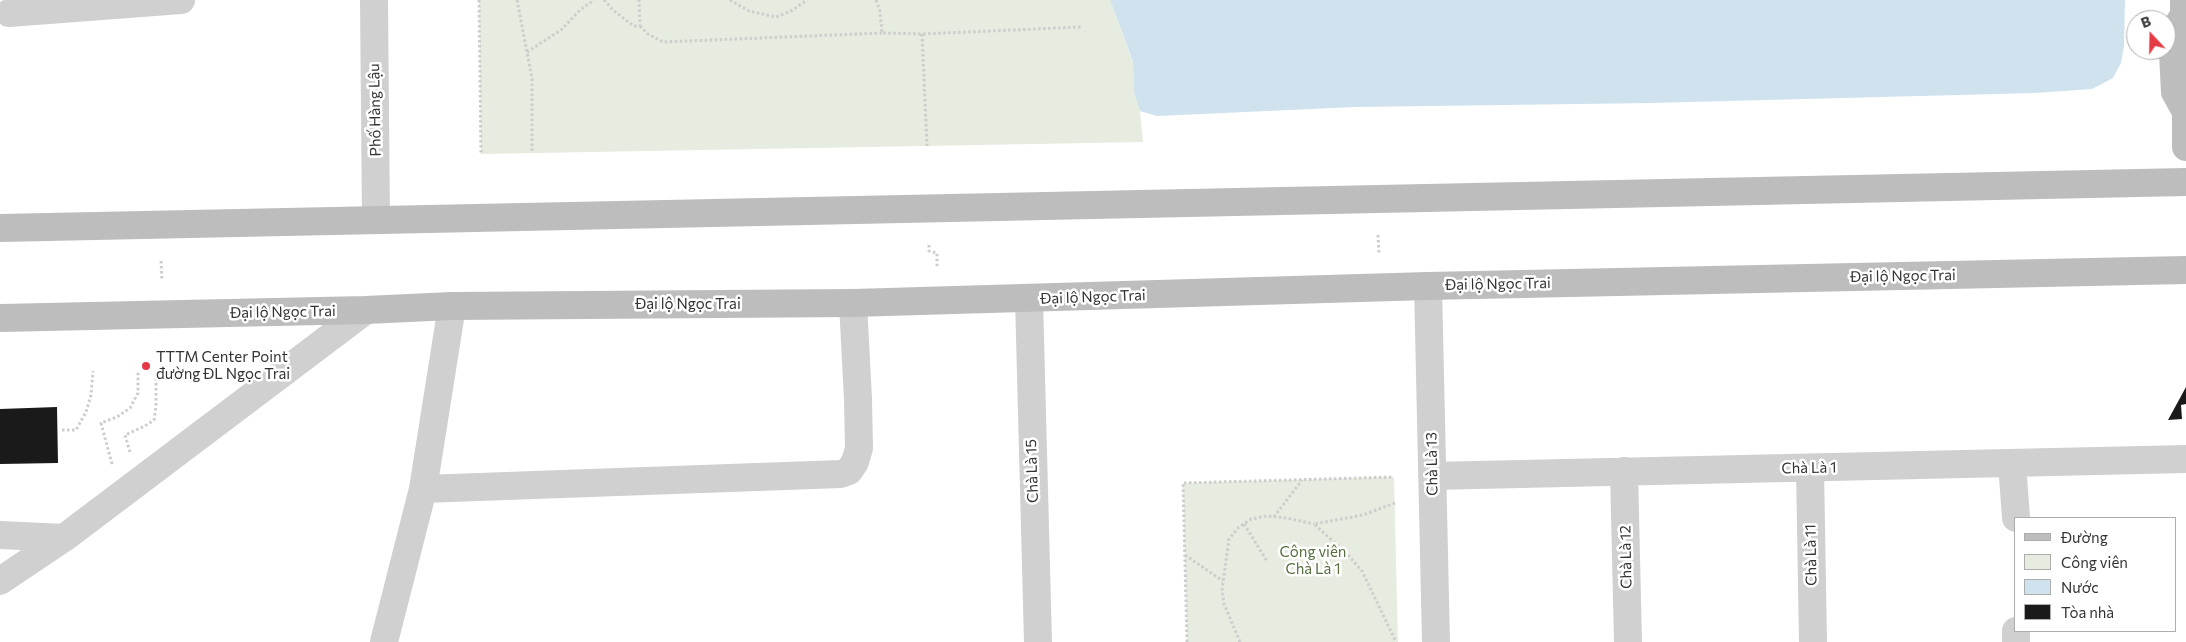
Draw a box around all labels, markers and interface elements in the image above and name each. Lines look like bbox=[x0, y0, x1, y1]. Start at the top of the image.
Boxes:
north arrow bbox=[2126, 10, 2176, 60]
text: B bbox=[2138, 12, 2153, 31]
street label: Phố Hàng Lậu bbox=[365, 63, 385, 157]
street label: Đại lộ Ngọc Trai bbox=[1850, 266, 1956, 286]
street label: Đại lộ Ngọc Trai bbox=[1445, 274, 1551, 294]
street label: Đại lộ Ngọc Trai bbox=[1040, 286, 1146, 308]
street label: Đại lộ Ngọc Trai bbox=[635, 295, 741, 313]
street label: Đại lộ Ngọc Trai bbox=[230, 302, 336, 322]
place label: TTTM Center Point đường ĐL Ngọc Trai bbox=[156, 348, 290, 383]
marker: TTTM Center Point đường ĐL Ngọc Trai bbox=[140, 360, 152, 372]
street label: Chà Là 13 bbox=[1422, 432, 1442, 496]
street label: Chà Là 15 bbox=[1022, 439, 1042, 503]
street label: Chà Là 1 bbox=[1781, 459, 1837, 477]
legend bbox=[2014, 517, 2176, 632]
street label: Chà Là 11 bbox=[1801, 524, 1821, 586]
street label: Chà Là 12 bbox=[1616, 525, 1636, 589]
text: Đường bbox=[2061, 528, 2108, 546]
park label: Công viên Chà Là 1 bbox=[1280, 543, 1346, 578]
text: Công viên bbox=[2061, 553, 2128, 571]
text: Nước bbox=[2061, 578, 2099, 596]
text: Tòa nhà bbox=[2061, 603, 2114, 621]

